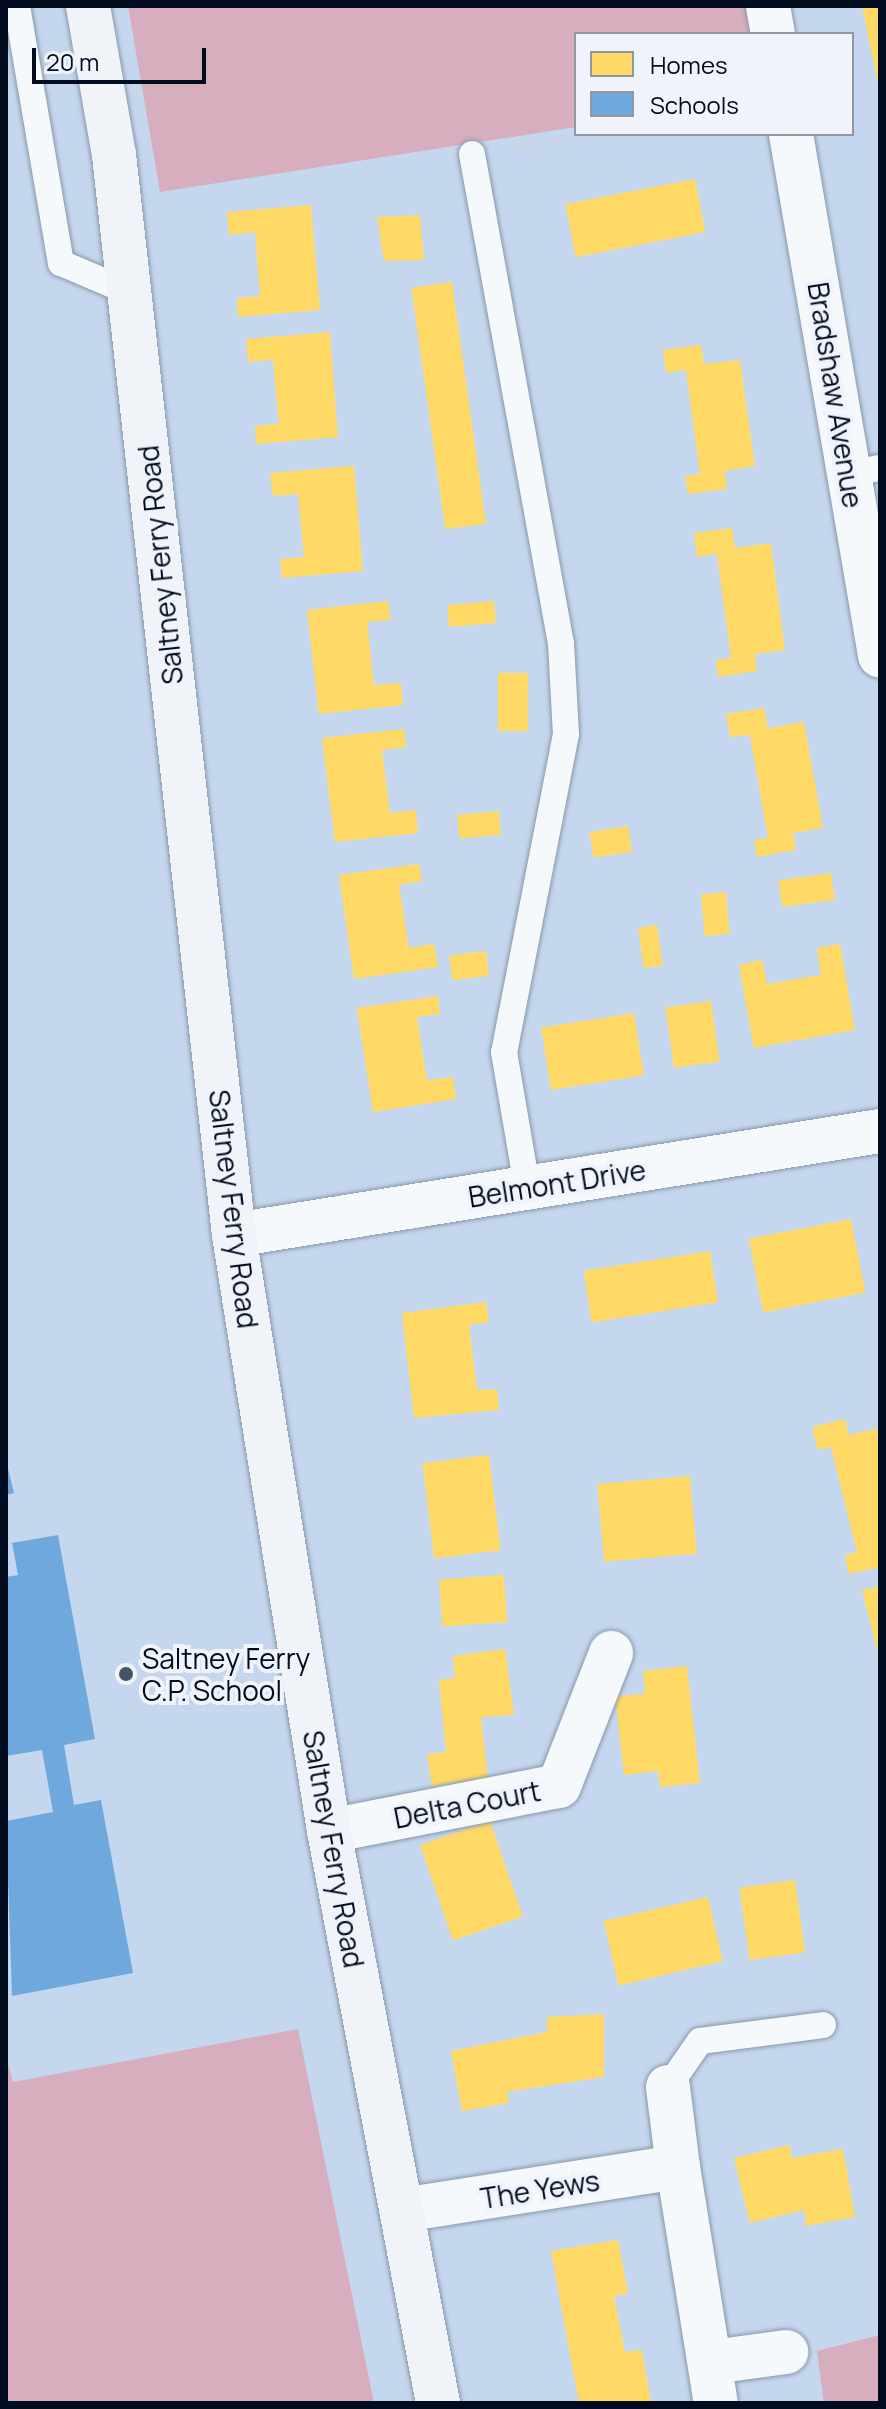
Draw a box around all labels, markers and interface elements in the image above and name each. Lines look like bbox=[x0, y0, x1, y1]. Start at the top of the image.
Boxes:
scale bar bbox=[36, 32, 210, 82]
legend bbox=[574, 32, 854, 136]
text: 20 m bbox=[46, 45, 99, 78]
text: Homes bbox=[650, 48, 728, 81]
text: Schools bbox=[650, 88, 739, 121]
street label: Bradshaw Avenue bbox=[802, 280, 870, 510]
street label: Saltney Ferry Road bbox=[131, 444, 189, 686]
street label: Saltney Ferry Road bbox=[203, 1088, 265, 1330]
street label: Belmont Drive bbox=[466, 1152, 648, 1214]
place label: Saltney Ferry C.P. School bbox=[142, 1641, 310, 1707]
marker: Saltney Ferry C.P. School bbox=[117, 1665, 135, 1683]
street label: Saltney Ferry Road bbox=[297, 1728, 371, 1970]
street label: Delta Court bbox=[391, 1773, 543, 1835]
street label: The Yews bbox=[478, 2163, 602, 2215]

